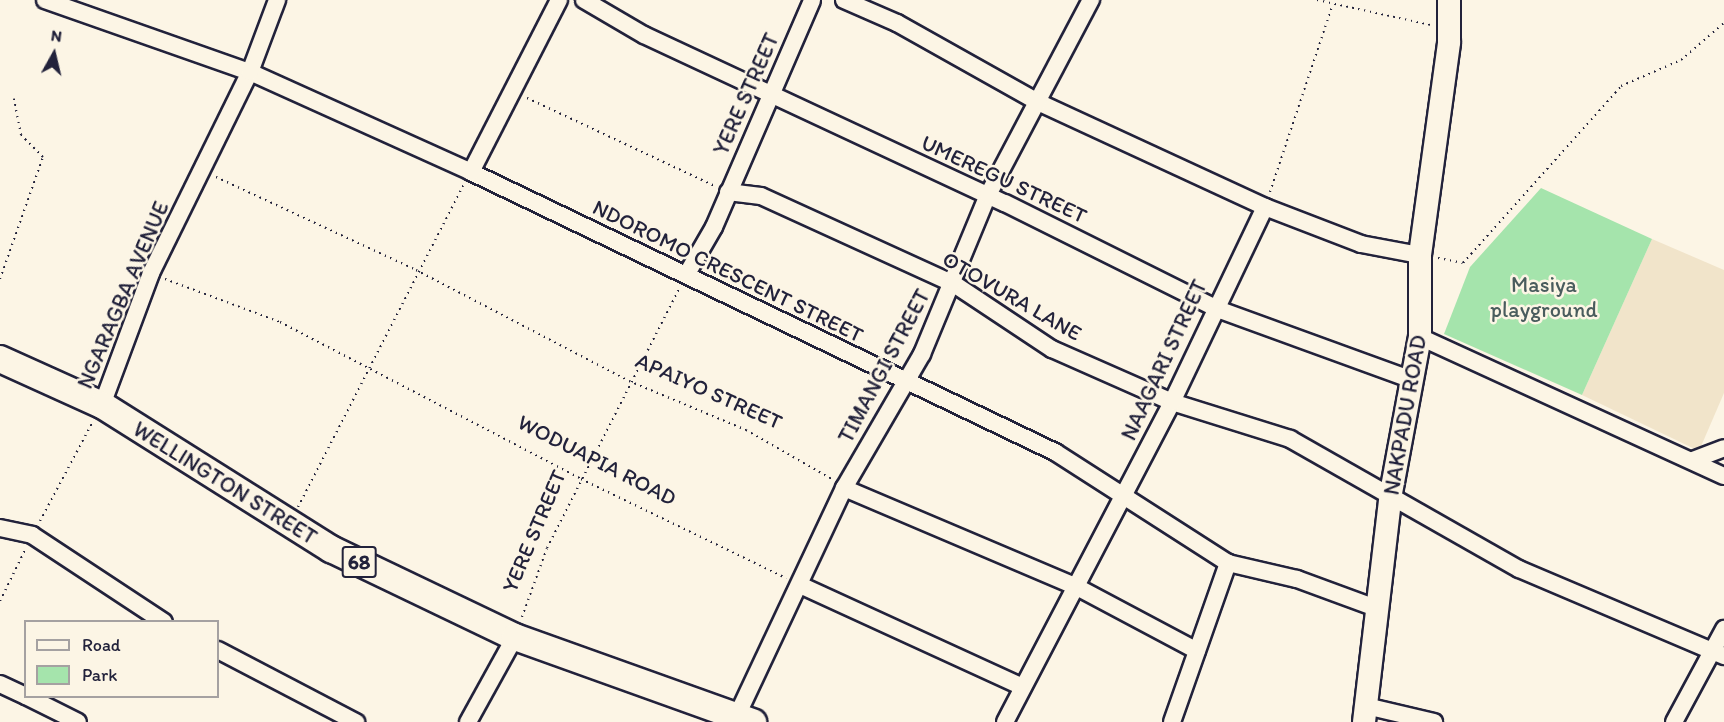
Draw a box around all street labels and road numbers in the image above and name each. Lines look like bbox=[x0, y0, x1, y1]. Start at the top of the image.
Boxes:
street label: YERE STREET bbox=[707, 29, 785, 159]
street label: UMEREGU STREET bbox=[917, 129, 1091, 229]
street label: NDOROMO CRESCENT STREET bbox=[588, 194, 868, 348]
street label: NGARAGBA AVENUE bbox=[72, 198, 174, 392]
street label: OTOVURA LANE bbox=[938, 245, 1086, 347]
street label: NAAGARI STREET bbox=[1115, 276, 1213, 444]
street label: TIMANGI STREET bbox=[832, 284, 936, 448]
street label: NAKPADU ROAD bbox=[1378, 333, 1432, 497]
street label: APAIYO STREET bbox=[632, 347, 786, 435]
street label: WODUAPIA ROAD bbox=[513, 409, 681, 511]
street label: WELLINGTON STREET bbox=[128, 416, 322, 550]
street label: YERE STREET bbox=[496, 466, 572, 596]
road number: 68 bbox=[341, 544, 377, 580]

